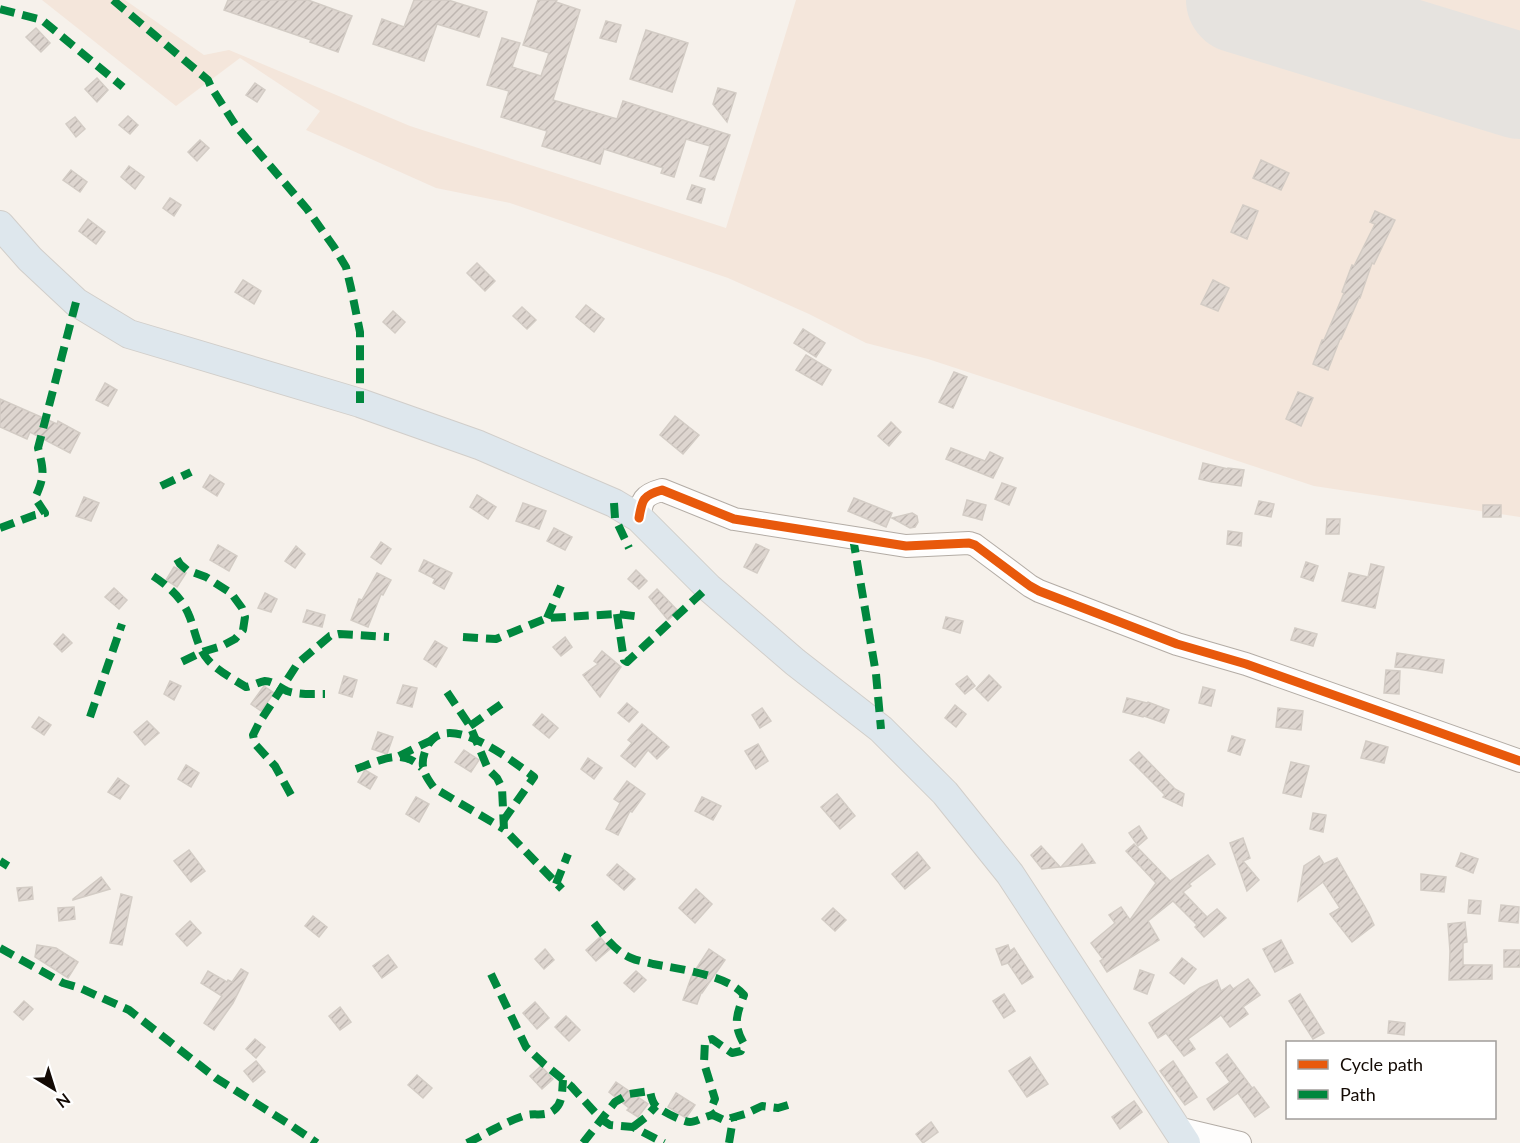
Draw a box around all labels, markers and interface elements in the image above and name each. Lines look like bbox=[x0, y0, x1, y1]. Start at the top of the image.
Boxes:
legend bbox=[1286, 1041, 1496, 1119]
text: Cycle path bbox=[1340, 1053, 1423, 1075]
north arrow bbox=[24, 1059, 84, 1119]
text: Path bbox=[1340, 1083, 1376, 1105]
text: N bbox=[53, 1090, 74, 1112]

